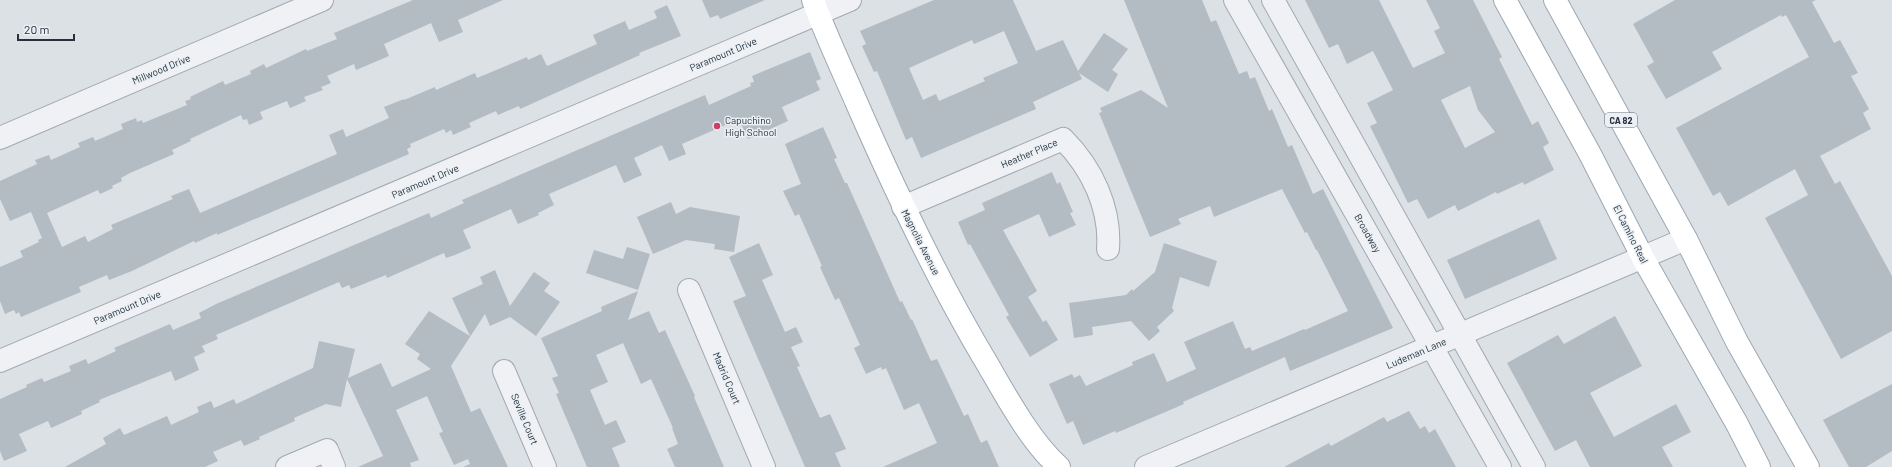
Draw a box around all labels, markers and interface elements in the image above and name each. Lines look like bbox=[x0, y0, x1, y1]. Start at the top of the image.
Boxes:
scale bar bbox=[18, 16, 74, 42]
text: 20 m bbox=[24, 22, 50, 36]
street label: Paramount Drive bbox=[687, 34, 759, 74]
street label: Millwood Drive bbox=[130, 51, 192, 87]
road number: CA 82 bbox=[1605, 113, 1637, 127]
place label: Capuchino High School bbox=[725, 114, 776, 138]
marker: Capuchino High School bbox=[712, 121, 722, 131]
street label: Heather Place bbox=[999, 136, 1059, 170]
street label: Paramount Drive bbox=[389, 161, 461, 201]
street label: El Camino Real bbox=[1611, 203, 1651, 265]
street label: Magnolia Avenue bbox=[899, 207, 943, 277]
street label: Broadway bbox=[1352, 212, 1384, 255]
street label: Paramount Drive bbox=[91, 287, 163, 327]
street label: Ludeman Lane bbox=[1384, 335, 1448, 371]
street label: Madrid Court bbox=[711, 350, 744, 406]
street label: Seville Court bbox=[509, 392, 541, 447]

